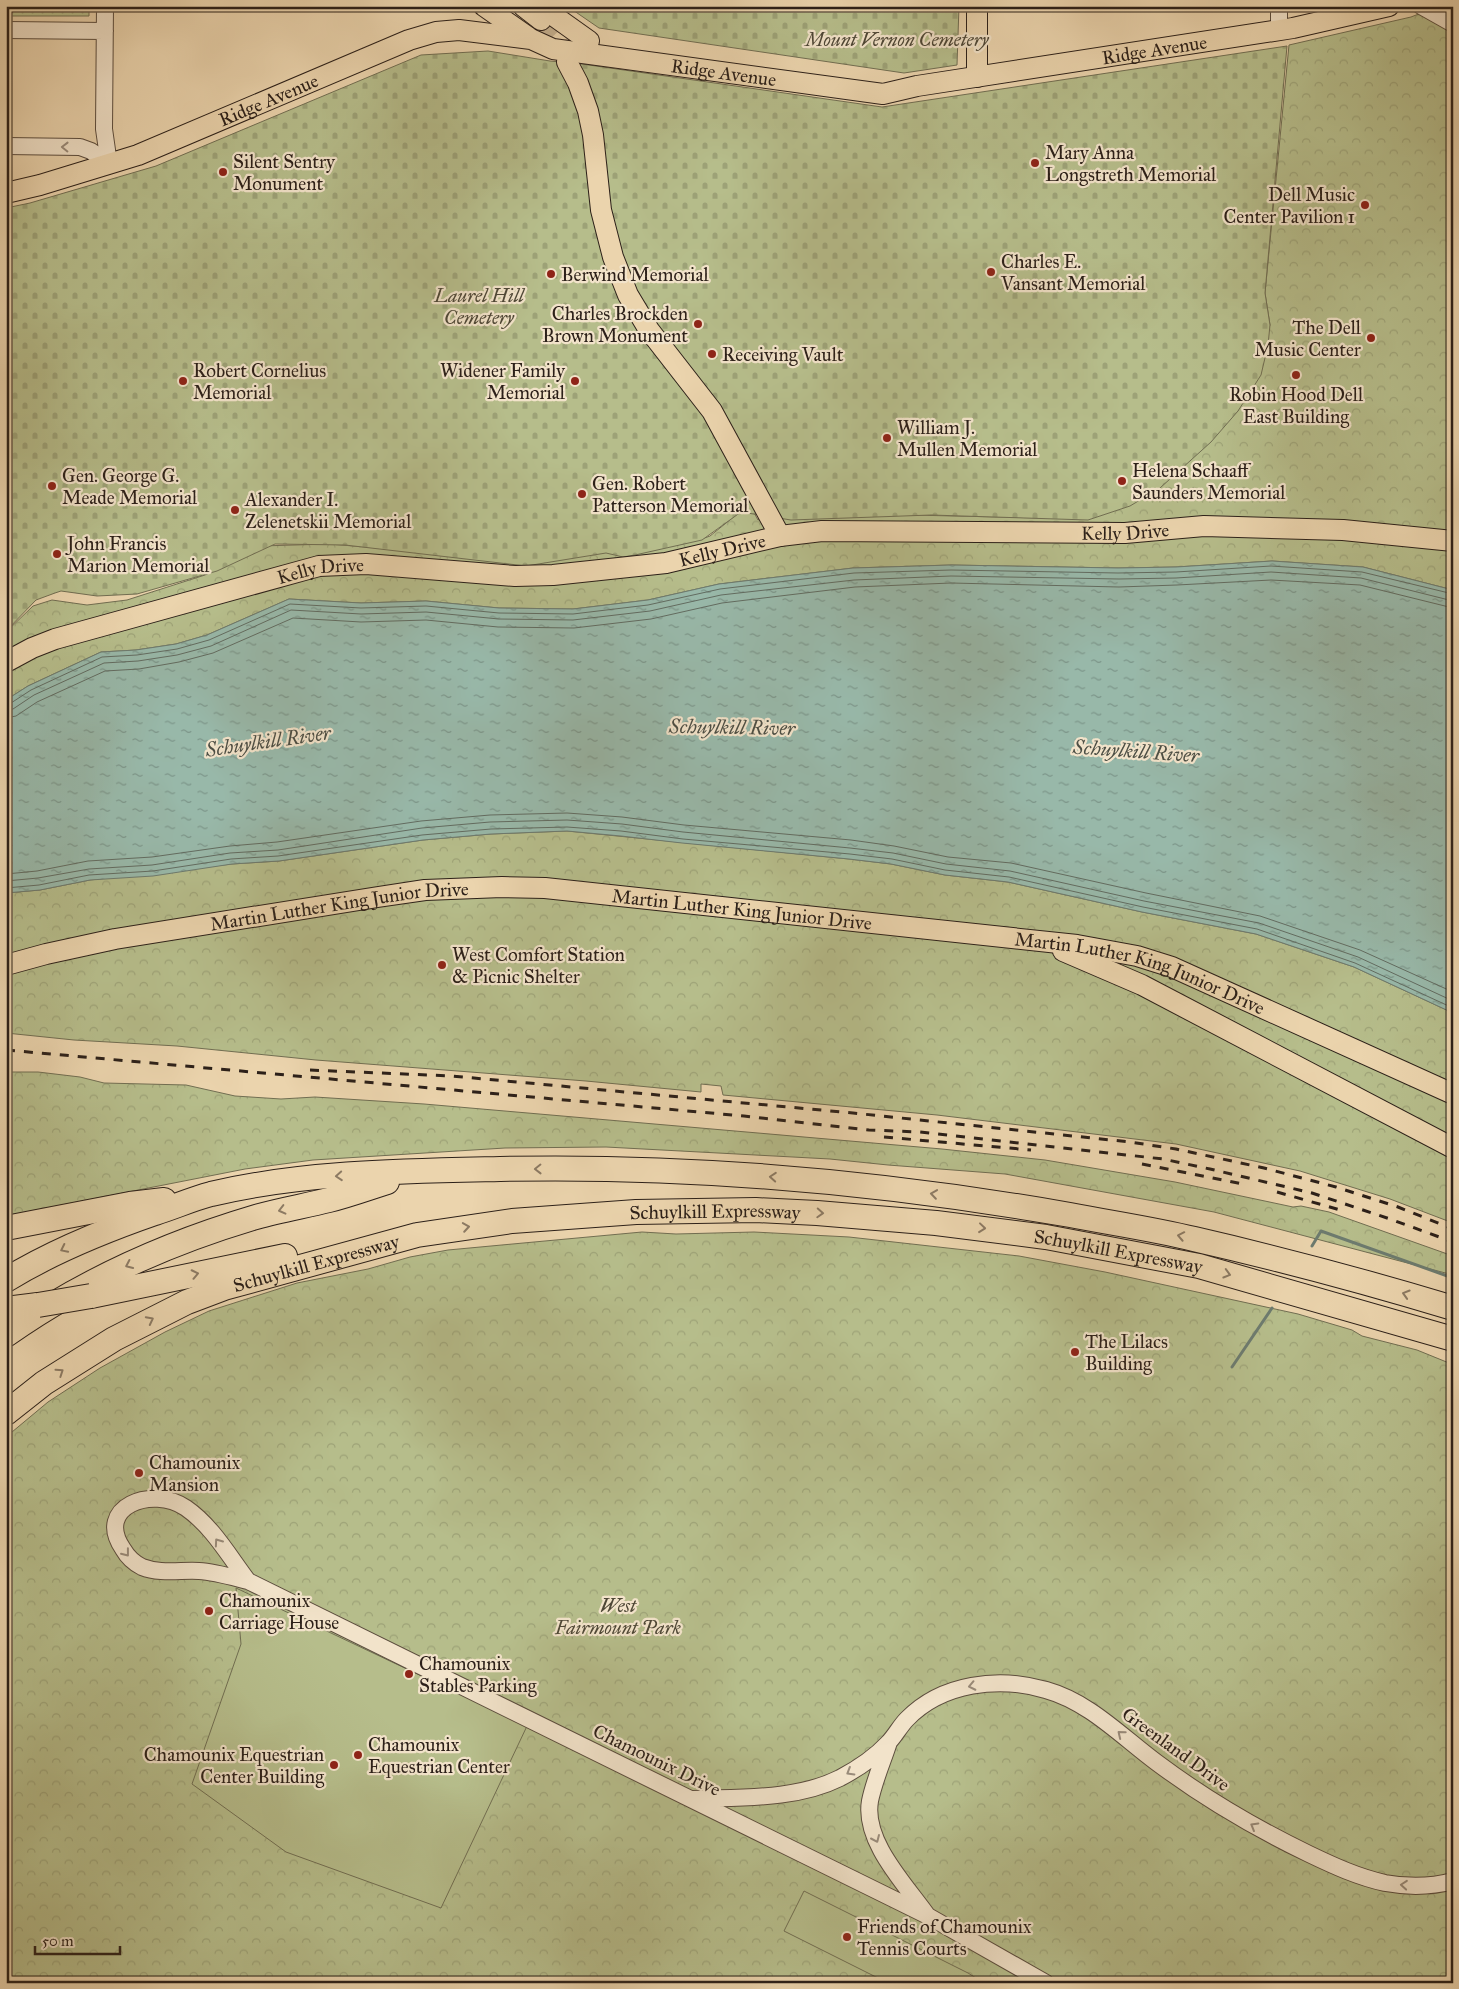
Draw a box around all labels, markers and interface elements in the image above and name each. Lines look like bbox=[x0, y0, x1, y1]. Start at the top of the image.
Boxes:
park label: Mount Vernon Cemetery bbox=[803, 28, 990, 51]
street label: Ridge Avenue bbox=[1100, 30, 1209, 69]
street label: Ridge Avenue bbox=[670, 54, 778, 91]
street label: Ridge Avenue bbox=[215, 68, 322, 131]
one-way arrow bbox=[61, 141, 69, 152]
place label: Mary Anna Longstreth Memorial bbox=[1045, 141, 1217, 187]
place label: Silent Sentry Monument bbox=[233, 150, 336, 195]
marker: Mary Anna Longstreth Memorial bbox=[1029, 157, 1041, 169]
marker: Silent Sentry Monument bbox=[217, 166, 229, 178]
place label: Dell Music Center Pavilion 1 bbox=[1223, 183, 1355, 228]
marker: Dell Music Center Pavilion 1 bbox=[1359, 199, 1371, 211]
place label: Charles E. Vansant Memorial bbox=[1000, 250, 1146, 295]
place label: Berwind Memorial bbox=[561, 263, 710, 286]
marker: Charles E. Vansant Memorial bbox=[985, 266, 997, 278]
marker: Berwind Memorial bbox=[545, 268, 557, 280]
park label: Laurel Hill Cemetery bbox=[433, 284, 526, 329]
place label: Charles Brockden Brown Monument bbox=[542, 302, 688, 347]
place label: The Dell Music Center bbox=[1254, 316, 1362, 361]
marker: Charles Brockden Brown Monument bbox=[692, 318, 704, 330]
marker: The Dell Music Center bbox=[1365, 332, 1377, 344]
place label: Receiving Vault bbox=[722, 343, 844, 367]
marker: Receiving Vault bbox=[706, 348, 718, 360]
place label: Robert Cornelius Memorial bbox=[193, 359, 326, 404]
place label: Widener Family Memorial bbox=[440, 359, 566, 404]
marker: Robin Hood Dell East Building bbox=[1290, 369, 1302, 381]
marker: Robert Cornelius Memorial bbox=[177, 375, 189, 387]
marker: Widener Family Memorial bbox=[569, 375, 581, 387]
place label: Robin Hood Dell East Building bbox=[1229, 383, 1364, 429]
place label: William J. Mullen Memorial bbox=[897, 416, 1038, 461]
marker: William J. Mullen Memorial bbox=[881, 432, 893, 444]
place label: Helena Schaaff Saunders Memorial bbox=[1132, 459, 1286, 504]
place label: Gen. George G. Meade Memorial bbox=[62, 464, 198, 509]
place label: Gen. Robert Patterson Memorial bbox=[592, 472, 749, 517]
marker: Helena Schaaff Saunders Memorial bbox=[1116, 475, 1128, 487]
marker: Gen. George G. Meade Memorial bbox=[46, 480, 58, 492]
place label: Alexander I. Zelenetskii Memorial bbox=[244, 488, 412, 533]
marker: Gen. Robert Patterson Memorial bbox=[576, 488, 588, 500]
marker: Alexander I. Zelenetskii Memorial bbox=[229, 504, 241, 516]
street label: Kelly Drive bbox=[1081, 518, 1170, 545]
street label: Kelly Drive bbox=[677, 528, 768, 571]
place label: John Francis Marion Memorial bbox=[65, 532, 210, 577]
marker: John Francis Marion Memorial bbox=[51, 548, 63, 560]
street label: Kelly Drive bbox=[274, 553, 364, 589]
water label: Schuylkill River bbox=[668, 714, 797, 740]
water label: Schuylkill River bbox=[203, 720, 334, 762]
water label: Schuylkill River bbox=[1071, 735, 1201, 767]
street label: Martin Luther King Junior Drive bbox=[208, 877, 469, 935]
street label: Martin Luther King Junior Drive bbox=[611, 884, 873, 934]
street label: Martin Luther King Junior Drive bbox=[1013, 927, 1269, 1019]
place label: West Comfort Station & Picnic Shelter bbox=[452, 943, 625, 988]
marker: West Comfort Station & Picnic Shelter bbox=[436, 959, 448, 971]
one-way arrow bbox=[533, 1163, 541, 1174]
one-way arrow bbox=[335, 1171, 343, 1182]
one-way arrow bbox=[769, 1171, 777, 1182]
one-way arrow bbox=[930, 1189, 938, 1200]
street label: Schuylkill Expressway bbox=[629, 1198, 802, 1224]
one-way arrow bbox=[277, 1204, 286, 1215]
one-way arrow bbox=[816, 1208, 824, 1219]
one-way arrow bbox=[462, 1222, 470, 1233]
one-way arrow bbox=[978, 1222, 986, 1233]
street label: Schuylkill Expressway bbox=[1033, 1224, 1206, 1278]
street label: Schuylkill Expressway bbox=[230, 1229, 403, 1296]
one-way arrow bbox=[1176, 1231, 1185, 1242]
one-way arrow bbox=[60, 1243, 69, 1253]
one-way arrow bbox=[125, 1259, 134, 1269]
one-way arrow bbox=[1223, 1268, 1231, 1278]
one-way arrow bbox=[191, 1270, 200, 1280]
one-way arrow bbox=[1402, 1289, 1411, 1299]
one-way arrow bbox=[145, 1315, 154, 1326]
place label: The Lilacs Building bbox=[1085, 1330, 1168, 1376]
marker: The Lilacs Building bbox=[1069, 1346, 1081, 1358]
one-way arrow bbox=[55, 1369, 64, 1378]
place label: Chamounix Mansion bbox=[149, 1451, 241, 1496]
marker: Chamounix Mansion bbox=[133, 1467, 145, 1479]
one-way arrow bbox=[215, 1538, 224, 1548]
one-way arrow bbox=[120, 1547, 129, 1556]
place label: Chamounix Carriage House bbox=[219, 1589, 339, 1635]
park label: West Fairmount Park bbox=[554, 1594, 682, 1639]
marker: Chamounix Carriage House bbox=[203, 1605, 215, 1617]
place label: Chamounix Stables Parking bbox=[419, 1652, 537, 1698]
marker: Chamounix Stables Parking bbox=[403, 1668, 415, 1680]
one-way arrow bbox=[968, 1680, 977, 1690]
street label: Greenland Drive bbox=[1117, 1702, 1235, 1796]
street label: Chamounix Drive bbox=[589, 1719, 725, 1801]
one-way arrow bbox=[1118, 1732, 1127, 1740]
place label: Chamounix Equestrian Center bbox=[368, 1733, 511, 1779]
place label: Chamounix Equestrian Center Building bbox=[144, 1743, 324, 1789]
marker: Chamounix Equestrian Center bbox=[352, 1749, 364, 1761]
marker: Chamounix Equestrian Center Building bbox=[328, 1759, 340, 1771]
one-way arrow bbox=[847, 1765, 856, 1775]
one-way arrow bbox=[1251, 1822, 1260, 1832]
one-way arrow bbox=[869, 1834, 880, 1843]
one-way arrow bbox=[1400, 1880, 1408, 1891]
place label: Friends of Chamounix Tennis Courts bbox=[857, 1915, 1032, 1960]
scale bar bbox=[35, 1924, 120, 1956]
marker: Friends of Chamounix Tennis Courts bbox=[841, 1931, 853, 1943]
text: 50 m bbox=[42, 1932, 74, 1950]

